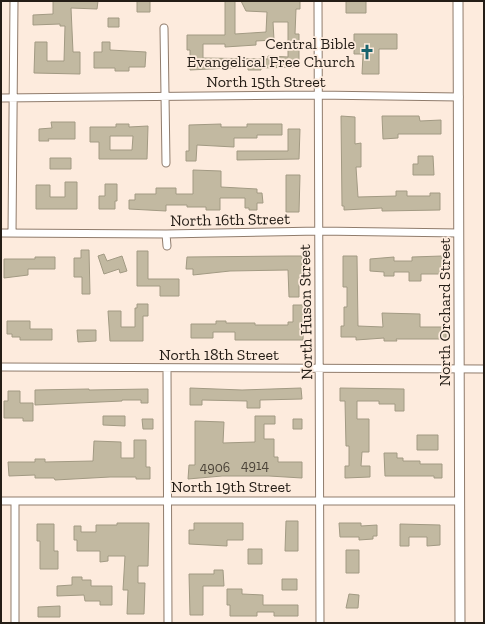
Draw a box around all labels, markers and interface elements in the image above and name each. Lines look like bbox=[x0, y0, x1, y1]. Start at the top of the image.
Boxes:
place label: Central Bible Evangelical Free Church bbox=[187, 34, 355, 71]
church icon: Central Bible Evangelical Free Church bbox=[358, 43, 376, 61]
street label: North 15th Street bbox=[206, 72, 326, 91]
street label: North 16th Street bbox=[170, 209, 290, 230]
street label: North Orchard Street bbox=[435, 238, 454, 386]
street label: North Huson Street bbox=[295, 244, 316, 380]
street label: North 18th Street bbox=[159, 345, 279, 364]
house number: 4914 bbox=[241, 457, 269, 474]
house number: 4906 bbox=[200, 459, 230, 476]
street label: North 19th Street bbox=[171, 477, 291, 496]

